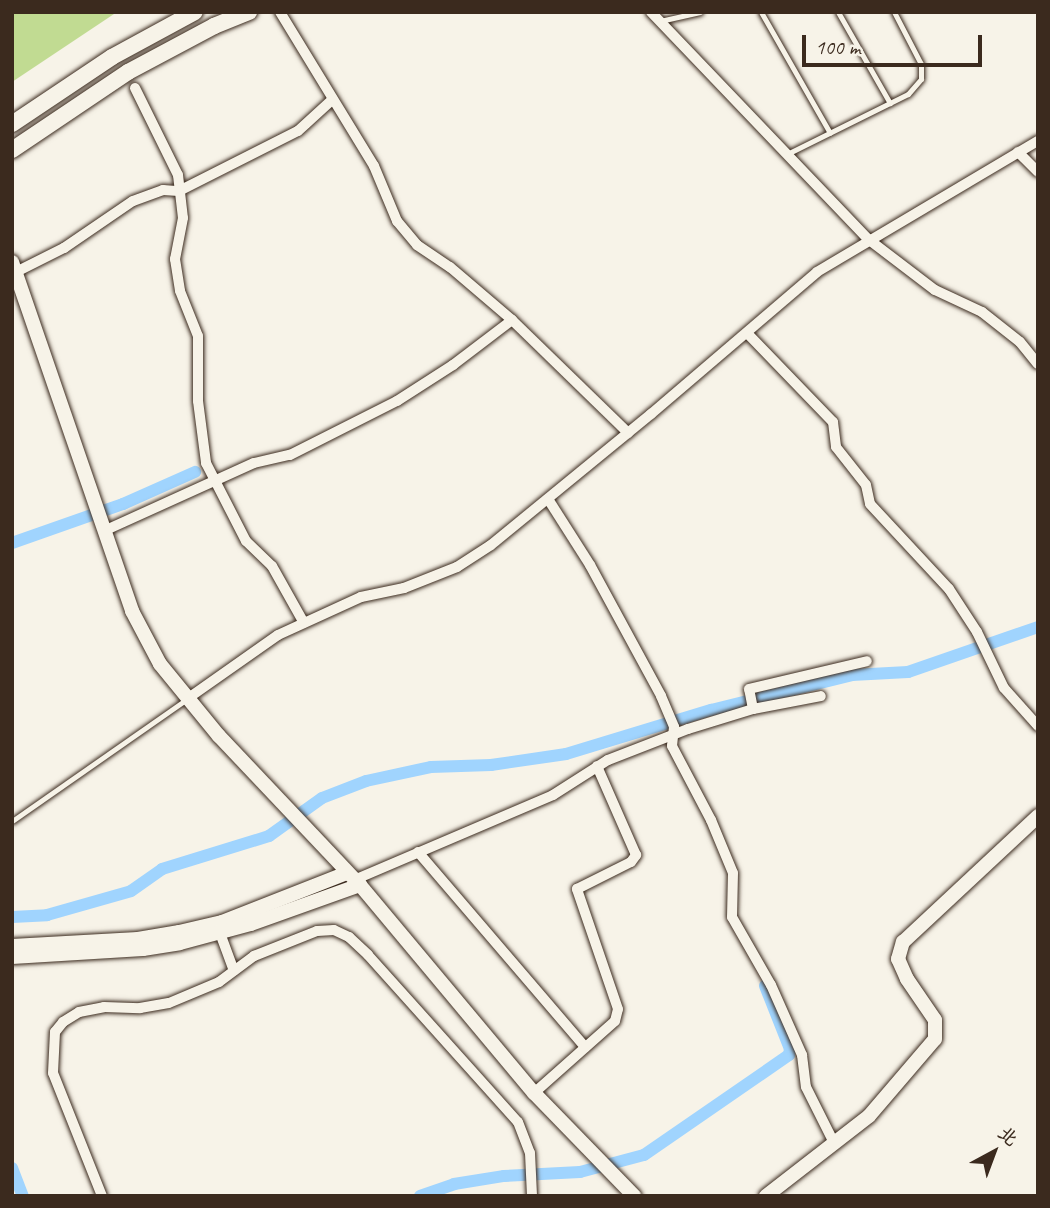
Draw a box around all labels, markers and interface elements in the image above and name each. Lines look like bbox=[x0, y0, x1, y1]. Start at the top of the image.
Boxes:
scale bar bbox=[805, 21, 985, 65]
text: 100 m bbox=[815, 34, 860, 60]
north arrow bbox=[959, 1117, 1029, 1187]
text: 北 bbox=[993, 1121, 1023, 1151]

